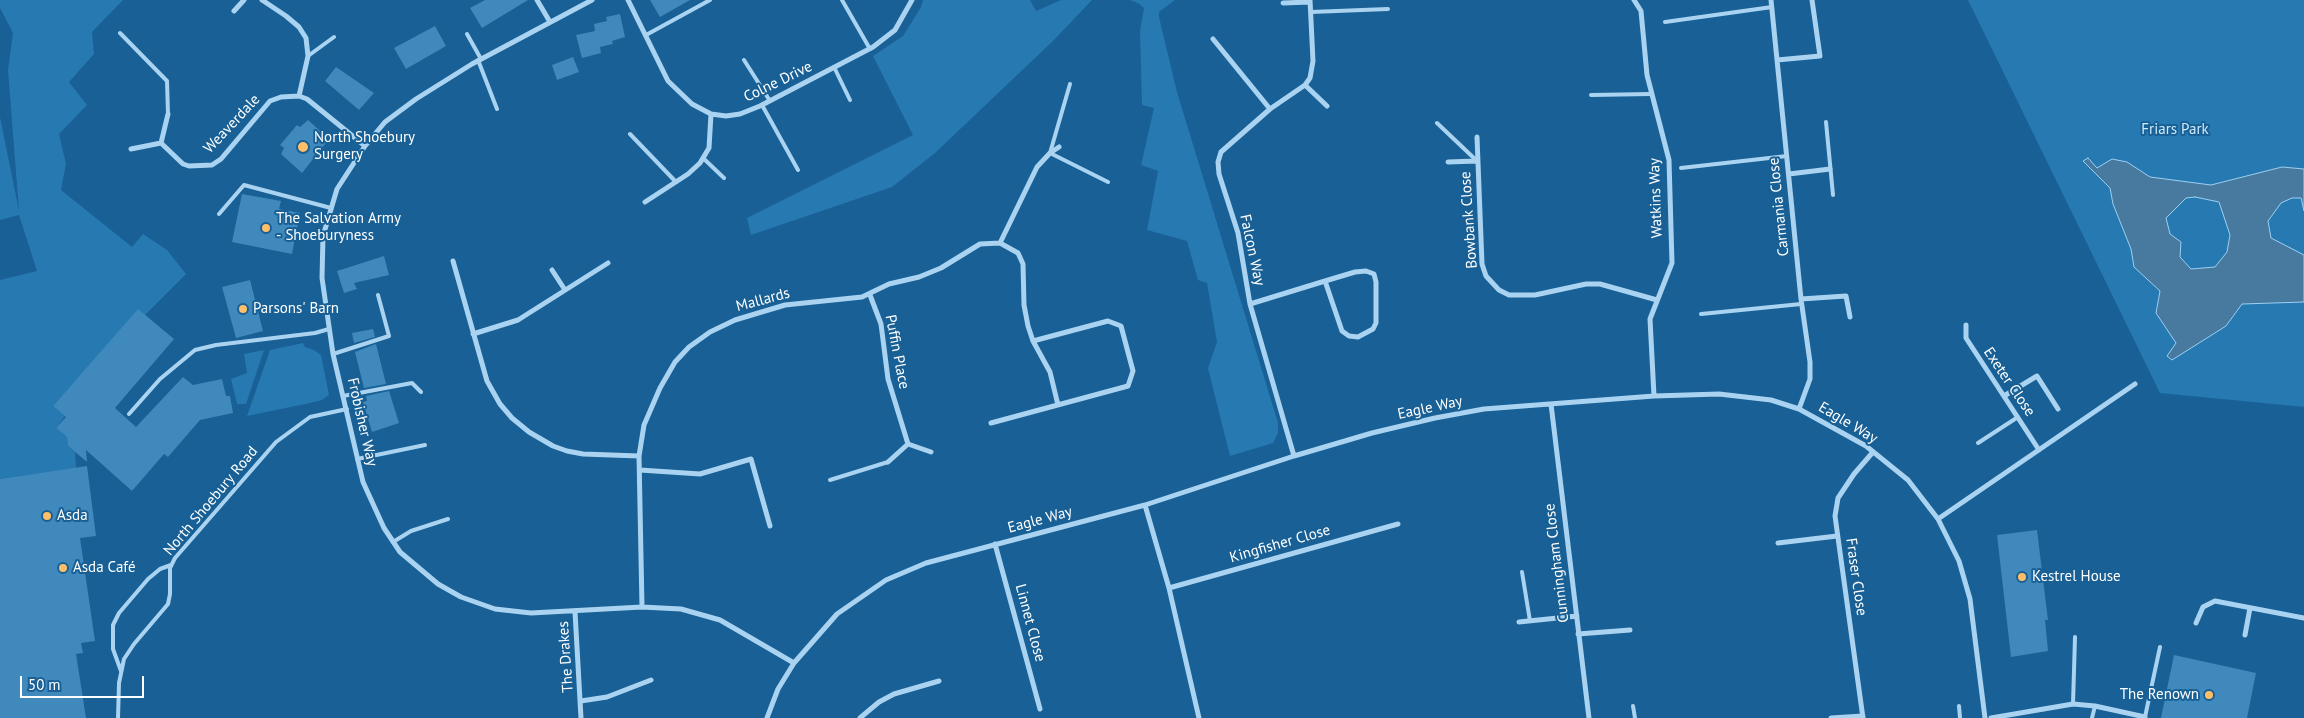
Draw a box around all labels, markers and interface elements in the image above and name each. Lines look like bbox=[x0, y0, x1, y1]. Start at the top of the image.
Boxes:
street label: Colne Drive bbox=[741, 58, 815, 106]
street label: Weaverdale bbox=[200, 91, 264, 157]
park label: Friars Park bbox=[2141, 121, 2209, 139]
place label: North Shoebury Surgery bbox=[314, 129, 415, 164]
marker: North Shoebury Surgery bbox=[296, 140, 310, 154]
street label: Carmania Close bbox=[1765, 157, 1793, 257]
street label: Watkins Way bbox=[1646, 158, 1666, 238]
street label: Bowbank Close bbox=[1457, 171, 1481, 269]
place label: The Salvation Army - Shoeburyness bbox=[276, 210, 401, 245]
street label: Falcon Way bbox=[1236, 213, 1268, 287]
marker: The Salvation Army - Shoeburyness bbox=[260, 222, 272, 234]
street label: Mallards bbox=[734, 284, 792, 316]
place label: Parsons' Barn bbox=[253, 300, 339, 318]
marker: Parsons' Barn bbox=[237, 303, 249, 315]
street label: Puffin Place bbox=[881, 313, 913, 391]
street label: Exeter Close bbox=[1979, 344, 2039, 420]
street label: Frobisher Way bbox=[343, 376, 381, 468]
street label: Eagle Way bbox=[1396, 392, 1464, 424]
street label: Eagle Way bbox=[1815, 398, 1881, 448]
street label: North Shoebury Road bbox=[160, 443, 262, 559]
street label: Cunningham Close bbox=[1541, 502, 1573, 624]
street label: Eagle Way bbox=[1006, 503, 1074, 537]
place label: Asda bbox=[57, 507, 88, 525]
marker: Asda bbox=[41, 510, 53, 522]
street label: Kingfisher Close bbox=[1228, 521, 1332, 567]
street label: Fraser Close bbox=[1842, 537, 1870, 617]
place label: Asda Café bbox=[73, 559, 136, 577]
marker: Asda Café bbox=[57, 562, 69, 574]
place label: Kestrel House bbox=[2032, 568, 2121, 586]
marker: Kestrel House bbox=[2016, 571, 2028, 583]
street label: Linnet Close bbox=[1011, 582, 1049, 664]
street label: The Drakes bbox=[555, 621, 577, 693]
scale bar bbox=[22, 666, 146, 698]
text: 50 m bbox=[28, 675, 61, 694]
place label: The Renown bbox=[2120, 686, 2199, 704]
marker: The Renown bbox=[2203, 689, 2215, 701]

